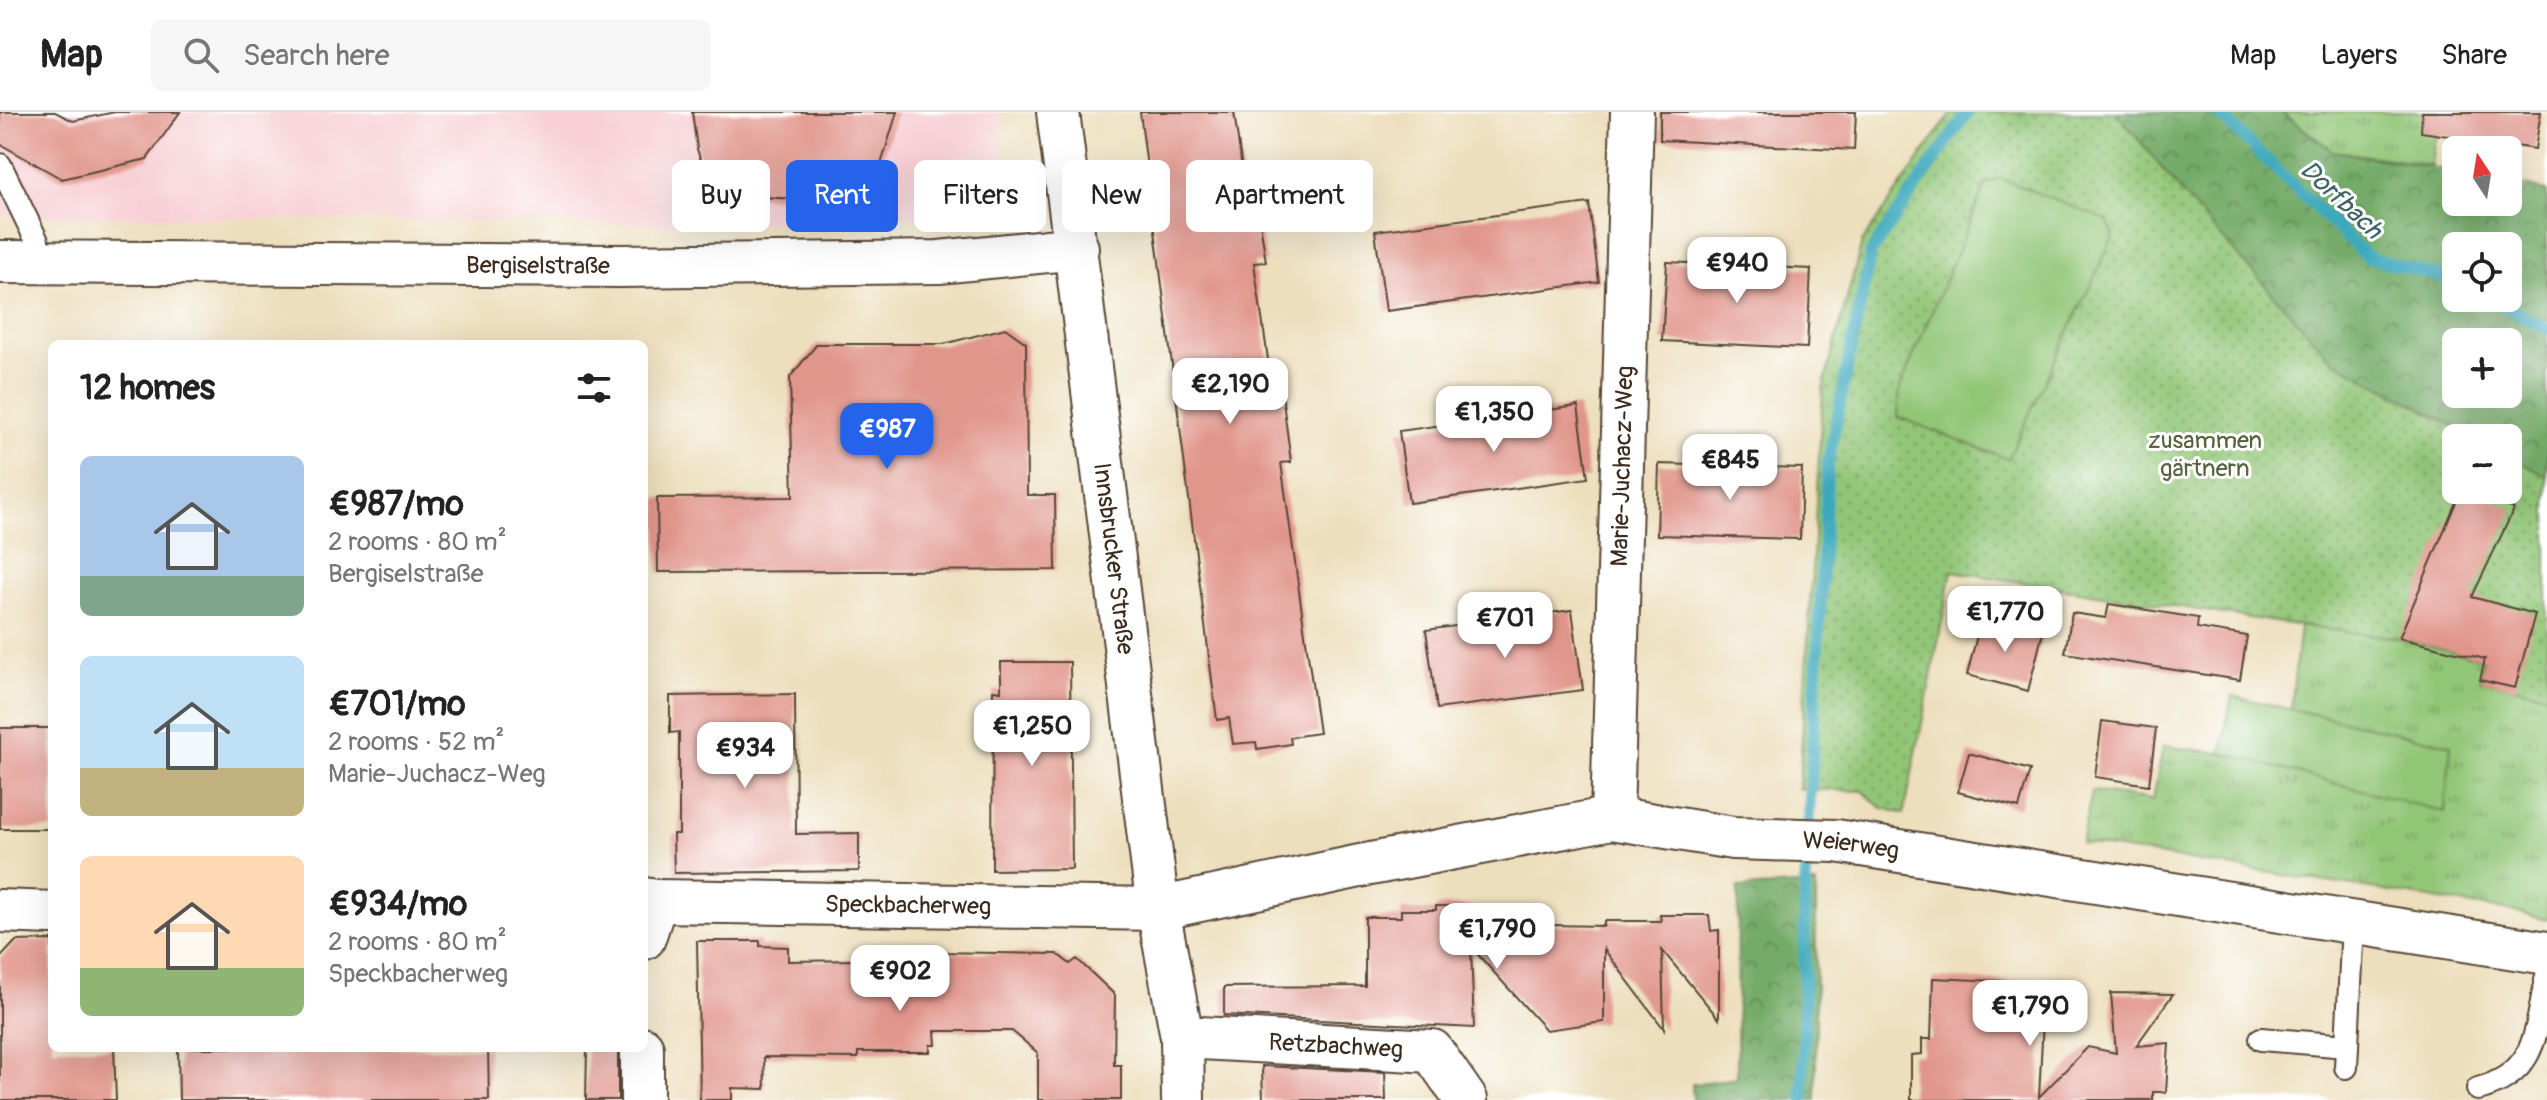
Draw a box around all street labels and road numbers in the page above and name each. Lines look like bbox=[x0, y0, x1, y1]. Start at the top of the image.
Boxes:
street label: Bergiselstraße bbox=[466, 251, 610, 280]
street label: Marie-Juchacz-Weg bbox=[1605, 365, 1639, 567]
street label: Innsbrucker Straße bbox=[1088, 461, 1140, 656]
street label: Weierweg bbox=[1802, 826, 1901, 865]
street label: Speckbacherweg bbox=[825, 889, 991, 921]
street label: Retzbachweg bbox=[1268, 1027, 1404, 1064]

